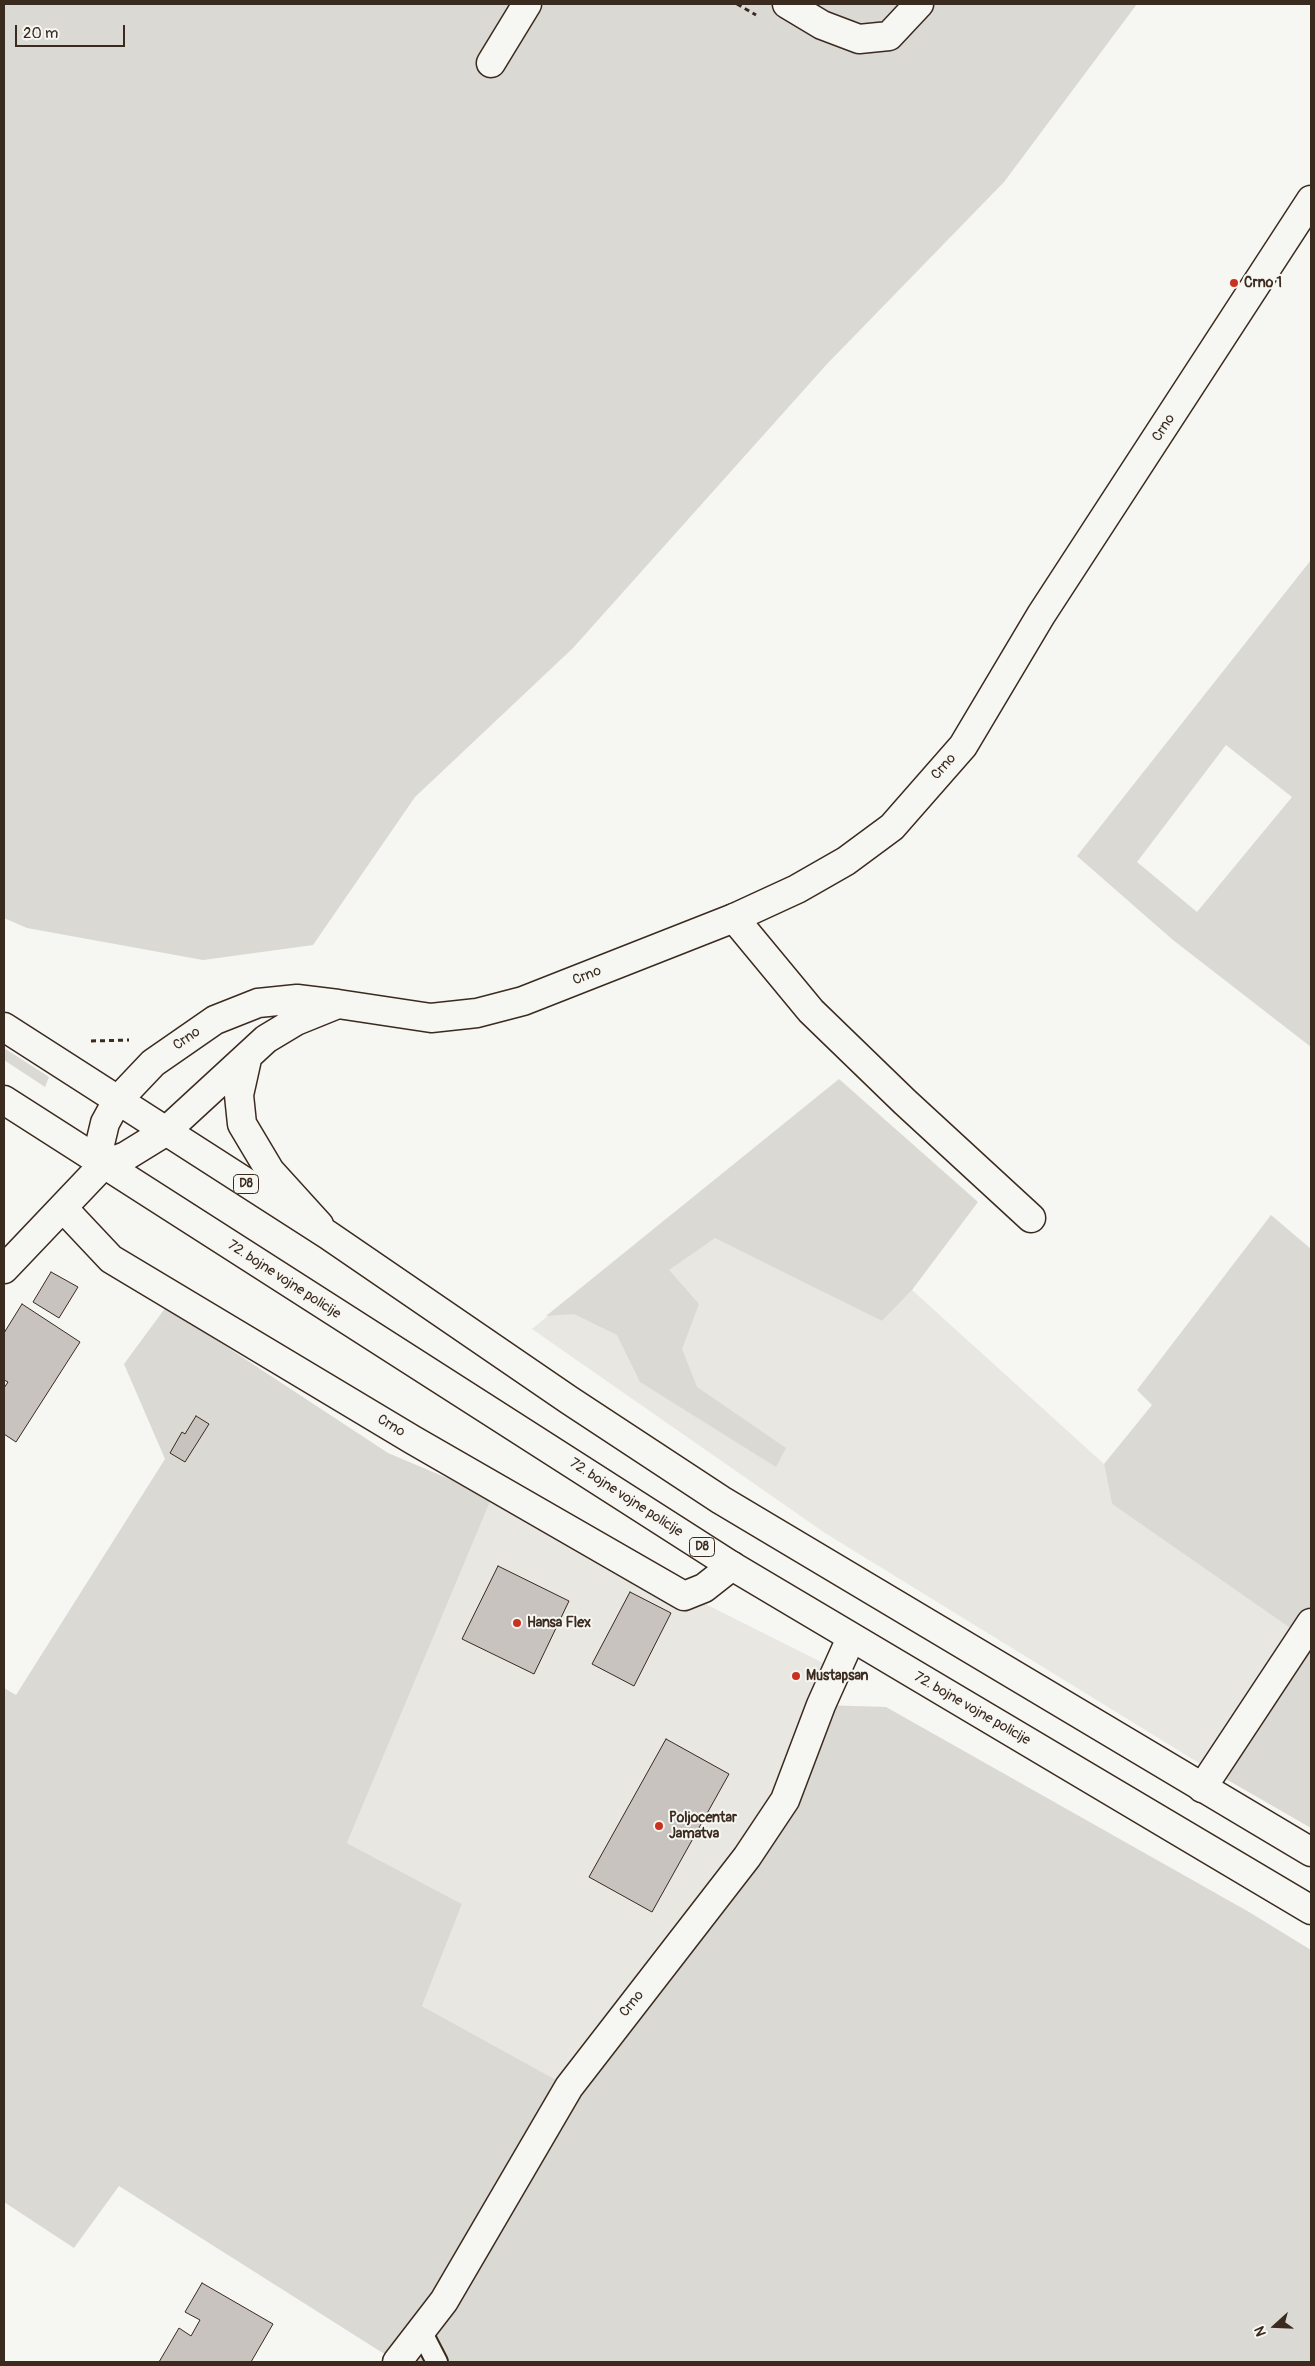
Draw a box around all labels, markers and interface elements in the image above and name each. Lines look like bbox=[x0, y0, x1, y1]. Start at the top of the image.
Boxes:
scale bar bbox=[18, 15, 128, 47]
text: 20 m bbox=[23, 24, 58, 43]
place label: Crno 1 bbox=[1244, 275, 1282, 291]
marker: Crno 1 bbox=[1228, 277, 1240, 289]
street label: Crno bbox=[1149, 411, 1179, 445]
street label: Crno bbox=[928, 750, 960, 784]
street label: Crno bbox=[570, 963, 604, 989]
street label: Crno bbox=[170, 1024, 204, 1054]
road number: D8 bbox=[234, 1174, 258, 1194]
street label: 72. bojne vojne policije bbox=[224, 1237, 344, 1323]
street label: Crno bbox=[374, 1411, 408, 1441]
street label: 72. bojne vojne policije bbox=[566, 1455, 686, 1541]
road number: D8 bbox=[690, 1538, 714, 1556]
place label: Hansa Flex bbox=[527, 1615, 591, 1631]
marker: Hansa Flex bbox=[511, 1617, 523, 1629]
place label: Mustapsan bbox=[806, 1668, 868, 1684]
street label: 72. bojne vojne policije bbox=[911, 1669, 1033, 1749]
marker: Mustapsan bbox=[790, 1670, 802, 1682]
place label: Poljocentar Jamatva bbox=[669, 1810, 737, 1842]
marker: Poljocentar Jamatva bbox=[653, 1820, 665, 1832]
street label: Crno bbox=[616, 1987, 648, 2021]
north arrow bbox=[1250, 2301, 1300, 2351]
text: N bbox=[1251, 2324, 1270, 2339]

